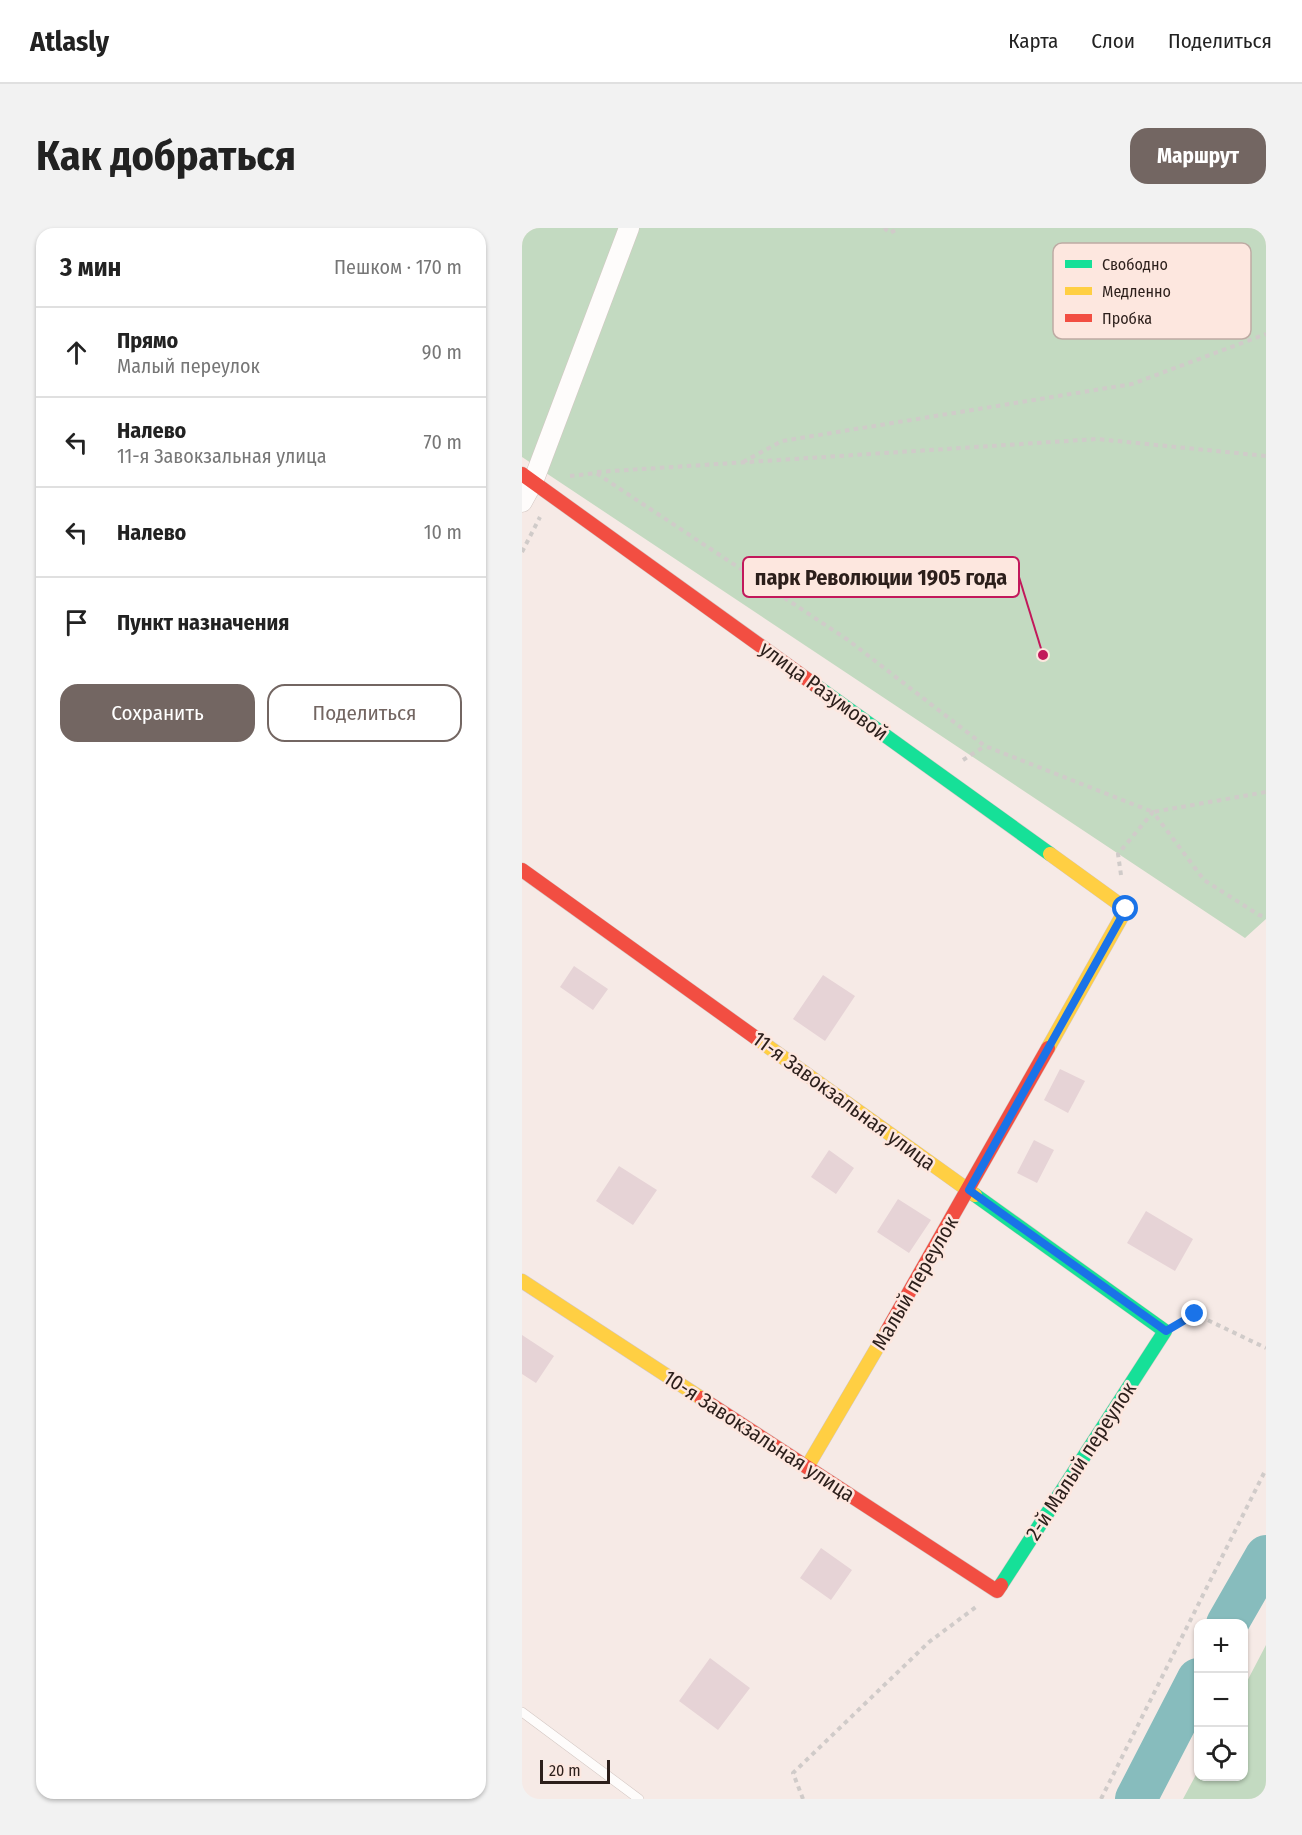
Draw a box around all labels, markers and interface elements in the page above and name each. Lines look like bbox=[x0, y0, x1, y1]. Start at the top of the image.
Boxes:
text: Atlasly bbox=[30, 25, 109, 58]
text: Карта bbox=[1008, 28, 1058, 54]
text: Слои bbox=[1091, 28, 1135, 54]
text: Поделиться bbox=[1168, 28, 1272, 54]
button: Маршрут bbox=[1130, 128, 1266, 184]
text: Как добраться bbox=[36, 131, 296, 181]
legend bbox=[1053, 243, 1251, 339]
text: 3 мин bbox=[60, 252, 121, 283]
text: Пешком · 170 m bbox=[334, 255, 462, 279]
text: Свободно bbox=[1102, 255, 1168, 274]
text: Медленно bbox=[1102, 282, 1171, 301]
text: Пробка bbox=[1102, 309, 1152, 328]
text: Прямо bbox=[117, 327, 178, 354]
icon: ahead bbox=[60, 336, 93, 369]
text: 90 m bbox=[422, 340, 462, 364]
text: Малый переулок bbox=[117, 354, 260, 378]
text: Налево bbox=[117, 417, 186, 444]
icon: left bbox=[60, 426, 93, 459]
text: 70 m bbox=[424, 430, 462, 454]
text: 11-я Завокзальная улица bbox=[117, 444, 326, 468]
icon: left bbox=[60, 516, 93, 549]
text: Налево bbox=[117, 519, 186, 546]
text: 10 m bbox=[424, 520, 462, 544]
callout: парк Революции 1905 года bbox=[743, 557, 1019, 597]
text: парк Революции 1905 года bbox=[755, 564, 1007, 591]
icon: arrive bbox=[60, 606, 93, 639]
text: Пункт назначения bbox=[117, 609, 289, 636]
street label: улица Разумовой bbox=[755, 636, 893, 746]
button: Сохранить bbox=[60, 684, 255, 742]
button: Поделиться bbox=[267, 684, 462, 742]
route start bbox=[1112, 895, 1138, 921]
street label: 11-я Завокзальная улица bbox=[747, 1026, 941, 1176]
street label: Малый переулок bbox=[866, 1211, 964, 1354]
route end bbox=[1181, 1300, 1207, 1326]
street label: 10-я Завокзальная улица bbox=[658, 1364, 860, 1508]
street label: 2-й Малый переулок bbox=[1020, 1377, 1142, 1545]
map controls bbox=[1194, 1619, 1248, 1781]
button: + bbox=[1194, 1619, 1248, 1673]
button: − bbox=[1194, 1673, 1248, 1727]
button: locate bbox=[1194, 1727, 1248, 1781]
scale bar bbox=[540, 1757, 610, 1784]
text: 20 m bbox=[549, 1761, 580, 1780]

